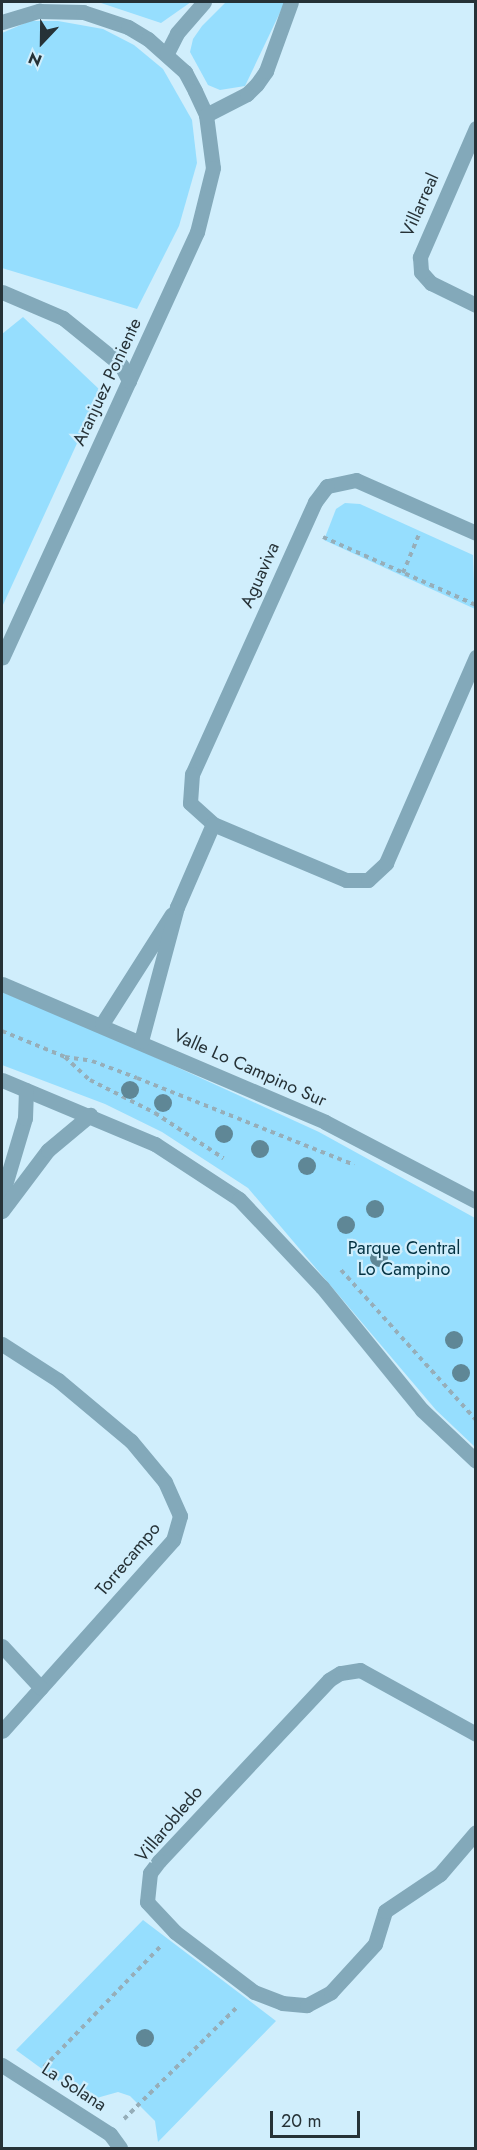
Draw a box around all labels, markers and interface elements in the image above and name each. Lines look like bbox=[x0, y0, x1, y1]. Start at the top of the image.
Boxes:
north arrow bbox=[12, 12, 72, 72]
text: N bbox=[25, 46, 45, 72]
street label: Villarreal bbox=[396, 170, 444, 240]
street label: Aranjuez Poniente bbox=[68, 315, 146, 449]
street label: Aguaviva bbox=[236, 539, 284, 611]
street label: Valle Lo Campino Sur bbox=[170, 1025, 330, 1111]
park label: Parque Central Lo Campino bbox=[348, 1238, 460, 1280]
street label: Torrecampo bbox=[91, 1518, 165, 1600]
street label: Villarobledo bbox=[131, 1781, 207, 1867]
street label: La Solana bbox=[38, 2058, 110, 2116]
scale bar bbox=[273, 2099, 363, 2137]
text: 20 m bbox=[281, 2108, 321, 2134]

